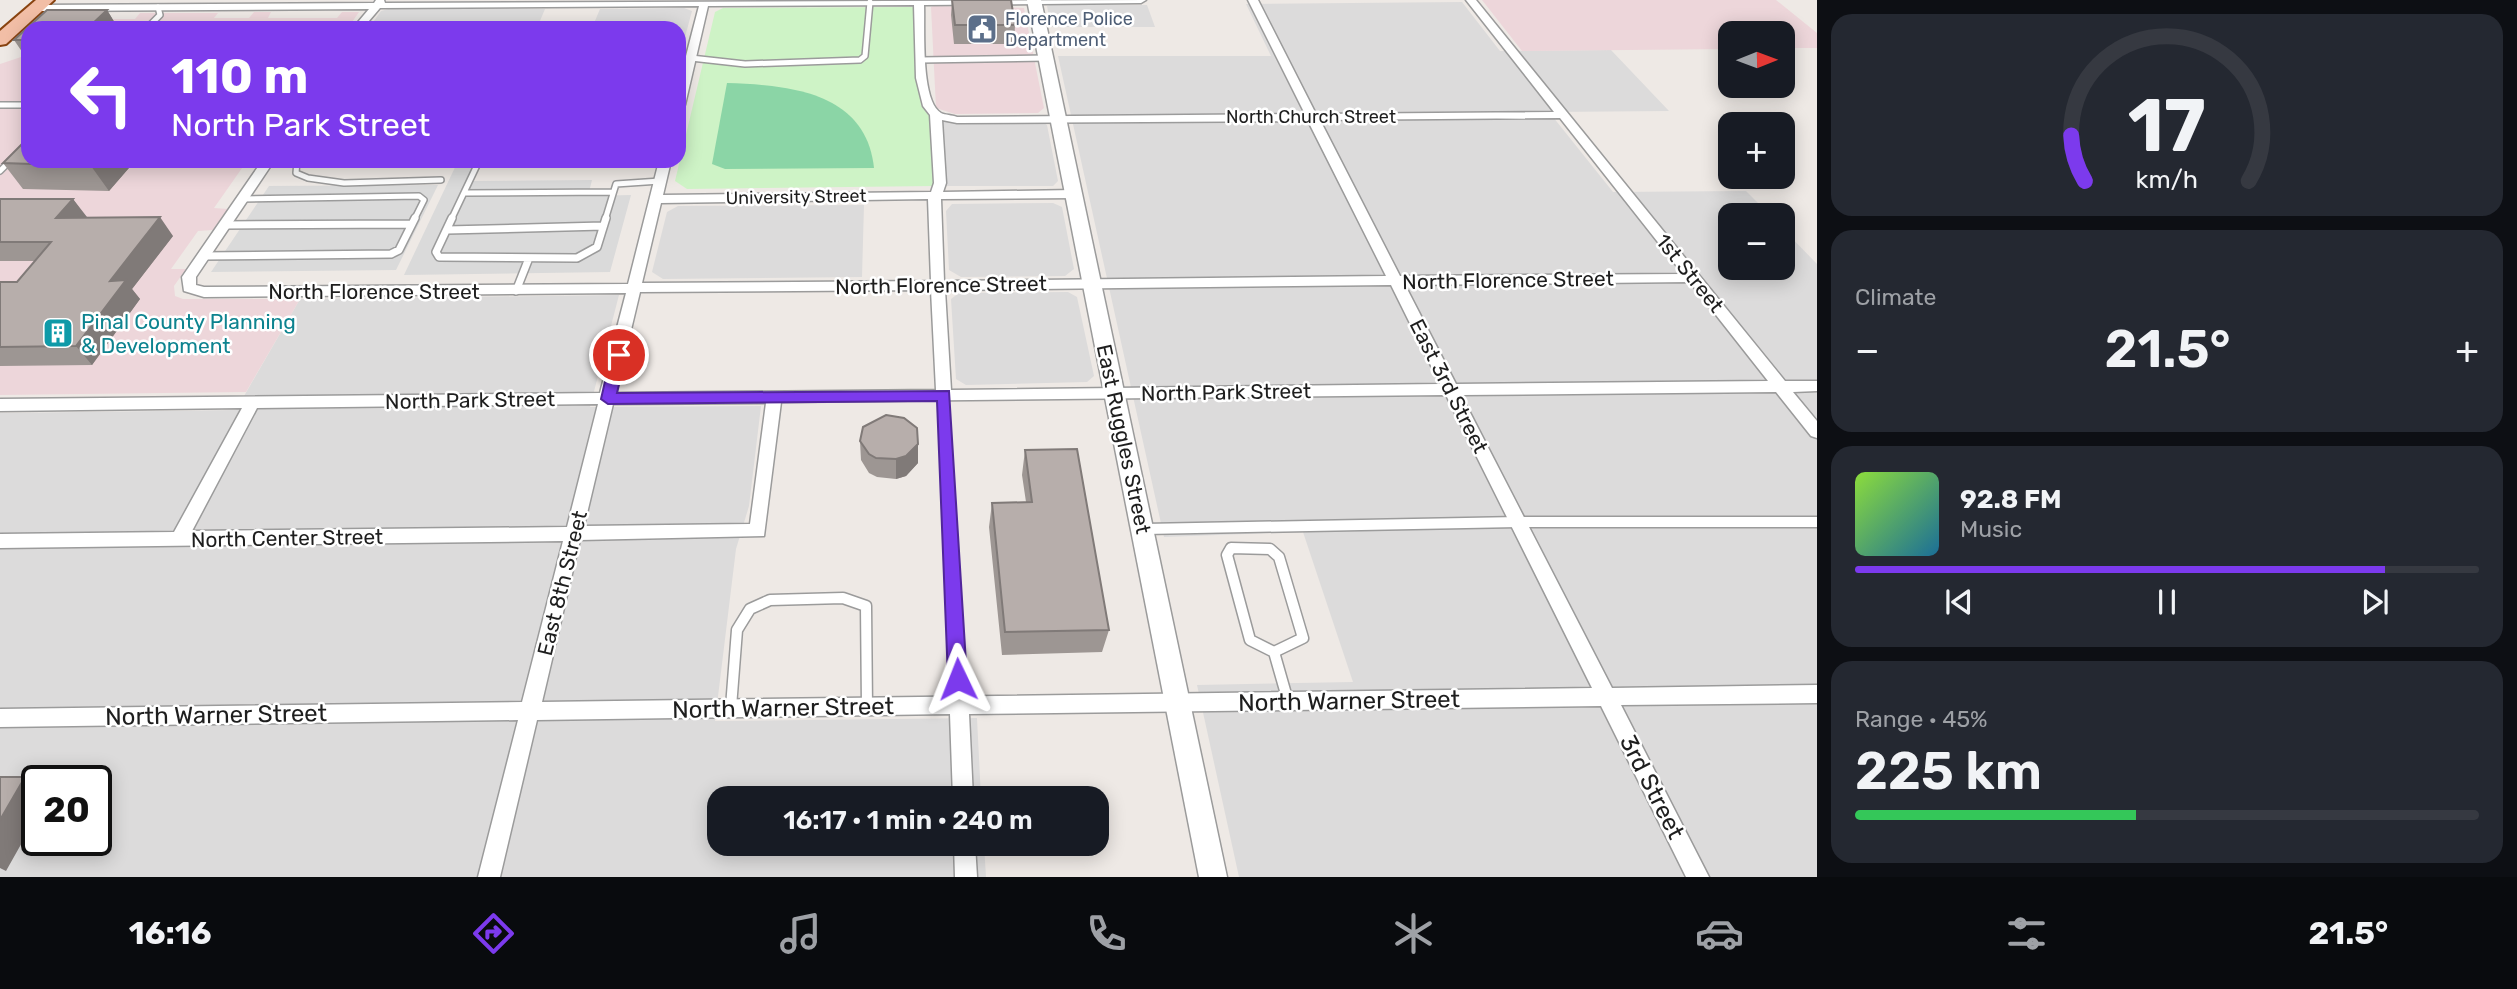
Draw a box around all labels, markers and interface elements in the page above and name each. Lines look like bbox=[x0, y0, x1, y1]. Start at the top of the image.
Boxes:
place label: Florence Police Department bbox=[1005, 8, 1133, 51]
public building icon: Florence Police Department bbox=[965, 12, 999, 46]
north arrow bbox=[1718, 21, 1796, 98]
map controls bbox=[1718, 21, 1795, 280]
text: 110 m bbox=[171, 47, 308, 105]
icon: left bbox=[56, 49, 147, 140]
text: 17 bbox=[2128, 83, 2206, 169]
text: North Park Street bbox=[171, 106, 430, 144]
street label: North Church Street bbox=[1226, 106, 1396, 128]
button: + bbox=[1718, 112, 1795, 189]
text: km/h bbox=[2136, 165, 2198, 194]
street label: University Street bbox=[725, 185, 867, 209]
button: − bbox=[1718, 203, 1795, 280]
street label: 1st Street bbox=[1651, 229, 1729, 317]
street label: North Florence Street bbox=[1402, 266, 1614, 294]
street label: North Florence Street bbox=[835, 271, 1047, 299]
street label: North Florence Street bbox=[268, 279, 480, 304]
text: Climate bbox=[1855, 283, 1936, 311]
place label: Pinal County Planning & Development bbox=[81, 309, 296, 358]
street label: East 3rd Street bbox=[1404, 315, 1494, 457]
building icon: Pinal County Planning & Development bbox=[41, 316, 75, 350]
text: 21.5° bbox=[2104, 318, 2231, 380]
pin bbox=[589, 325, 649, 385]
text: − bbox=[1855, 327, 1880, 373]
text: + bbox=[2455, 327, 2479, 373]
icon: arrive bbox=[600, 336, 638, 374]
street label: East Ruggles Street bbox=[1092, 342, 1156, 536]
street label: North Park Street bbox=[1141, 378, 1311, 406]
street label: North Park Street bbox=[385, 386, 555, 414]
text: 92.8 FM bbox=[1960, 484, 2062, 515]
street label: East 8th Street bbox=[532, 508, 592, 658]
text: Music bbox=[1960, 515, 2022, 543]
street label: North Center Street bbox=[191, 524, 383, 552]
icon: previous bbox=[1940, 583, 1978, 621]
icon: pause bbox=[2148, 583, 2186, 621]
icon: next bbox=[2356, 583, 2394, 621]
position arrow bbox=[921, 642, 995, 716]
street label: North Warner Street bbox=[1238, 685, 1460, 717]
street label: North Warner Street bbox=[672, 692, 894, 724]
street label: North Warner Street bbox=[105, 699, 327, 731]
text: Range · 45% bbox=[1855, 705, 1988, 733]
street label: 3rd Street bbox=[1614, 730, 1690, 844]
text: 225 km bbox=[1855, 740, 2042, 802]
speed limit sign: 20 bbox=[21, 765, 112, 856]
text: 16:17 · 1 min · 240 m bbox=[783, 805, 1033, 836]
icon: directions bbox=[469, 909, 518, 958]
icon: music bbox=[776, 909, 825, 958]
icon: phone bbox=[1082, 909, 1131, 958]
icon: climate bbox=[1389, 909, 1438, 958]
icon: car bbox=[1695, 909, 1744, 958]
icon: filters bbox=[2002, 909, 2051, 958]
text: 16:16 bbox=[129, 914, 212, 952]
text: 21.5° bbox=[2309, 914, 2388, 952]

